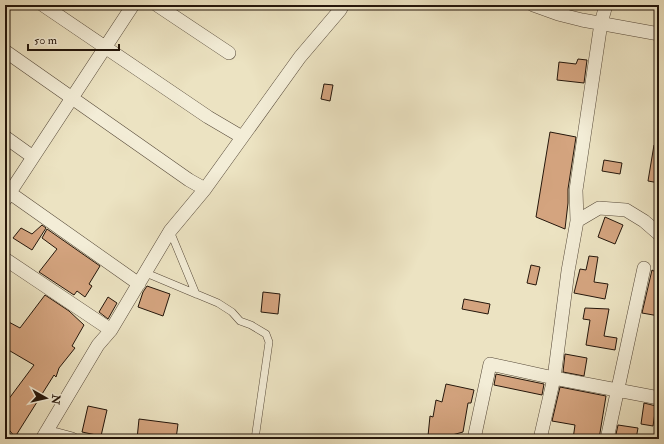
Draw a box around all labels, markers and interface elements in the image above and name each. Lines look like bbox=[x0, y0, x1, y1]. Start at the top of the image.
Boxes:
scale bar bbox=[28, 26, 119, 52]
text: 50 m bbox=[34, 33, 58, 48]
north arrow bbox=[26, 378, 66, 418]
text: N bbox=[48, 393, 63, 406]

